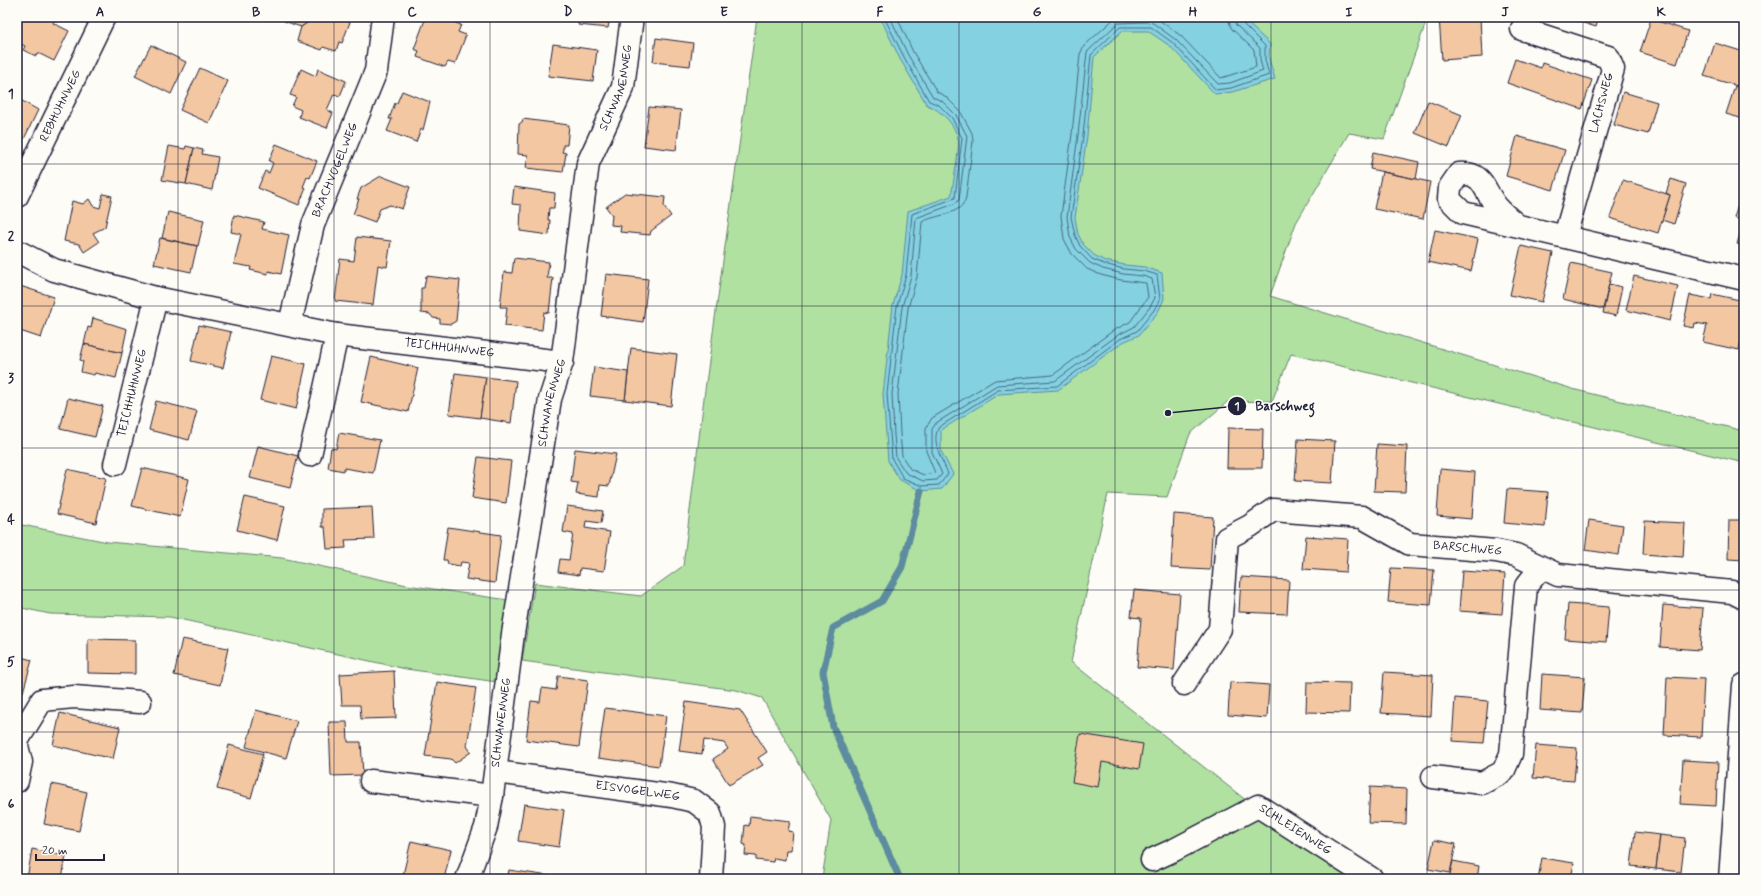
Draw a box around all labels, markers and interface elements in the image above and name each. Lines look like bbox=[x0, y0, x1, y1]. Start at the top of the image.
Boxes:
text: A bbox=[96, 4, 104, 21]
text: B bbox=[252, 4, 261, 21]
text: C bbox=[407, 4, 417, 21]
text: D bbox=[564, 4, 573, 21]
text: E bbox=[720, 4, 728, 21]
text: F bbox=[877, 4, 884, 21]
text: G bbox=[1033, 4, 1042, 21]
text: H bbox=[1189, 4, 1198, 21]
text: I bbox=[1346, 4, 1353, 21]
text: J bbox=[1501, 4, 1509, 21]
text: K bbox=[1656, 4, 1666, 21]
street label: SCHWANENWEG bbox=[596, 44, 636, 134]
street label: REBHUHNWEG bbox=[36, 67, 85, 145]
street label: LACHSWEG bbox=[1586, 71, 1618, 135]
text: 1 bbox=[8, 86, 14, 103]
street label: BRACHVOGELWEG bbox=[309, 120, 362, 220]
text: 2 bbox=[8, 228, 15, 245]
street label: TEICHHUHNWEG bbox=[403, 335, 495, 362]
street label: TEICHHUHNWEG bbox=[114, 347, 151, 439]
street label: SCHWANENWEG bbox=[535, 357, 571, 448]
text: 3 bbox=[8, 370, 14, 387]
callout: Barschweg bbox=[1227, 393, 1323, 418]
text: Barschweg bbox=[1255, 398, 1315, 418]
text: 1 bbox=[1234, 399, 1240, 415]
text: 4 bbox=[7, 512, 15, 529]
street label: BARSCHWEG bbox=[1432, 538, 1503, 560]
text: 5 bbox=[7, 654, 15, 671]
street label: SCHWANENWEG bbox=[488, 677, 515, 768]
street label: EISVOGELWEG bbox=[594, 778, 682, 806]
text: 6 bbox=[8, 796, 15, 813]
street label: SCHLEIENWEG bbox=[1256, 801, 1334, 859]
scale bar bbox=[36, 836, 104, 862]
text: 20 m bbox=[42, 843, 68, 859]

